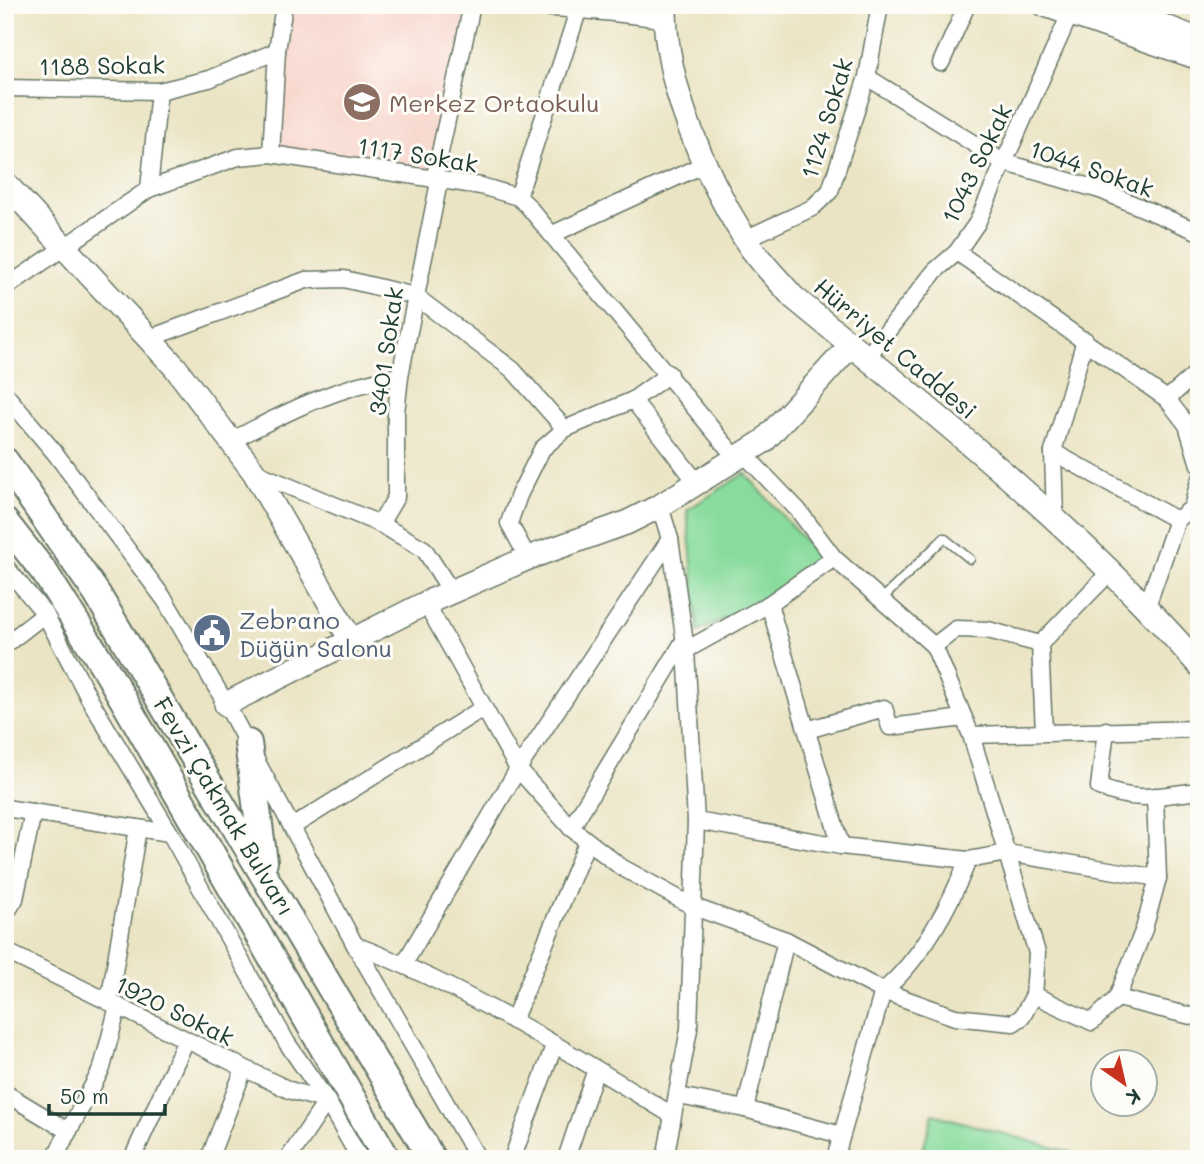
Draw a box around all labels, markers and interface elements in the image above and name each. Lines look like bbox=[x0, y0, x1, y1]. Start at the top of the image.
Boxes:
street label: 1188 Sokak bbox=[39, 48, 165, 82]
street label: 1124 Sokak bbox=[793, 54, 859, 182]
school or university icon: Merkez Ortaokulu bbox=[341, 81, 383, 123]
place label: Merkez Ortaokulu bbox=[389, 87, 599, 118]
street label: 1043 Sokak bbox=[934, 98, 1018, 228]
street label: 1117 Sokak bbox=[356, 129, 480, 179]
street label: 1044 Sokak bbox=[1026, 132, 1158, 204]
street label: Hürriyet Caddesi bbox=[808, 271, 984, 425]
street label: 3401 Sokak bbox=[361, 285, 409, 417]
place label: Zebrano Düğün Salonu bbox=[239, 604, 392, 663]
public building icon: Zebrano Düğün Salonu bbox=[191, 612, 233, 654]
street label: Fevzi Çakmak Bulvarı bbox=[147, 691, 303, 921]
street label: 1920 Sokak bbox=[110, 968, 240, 1052]
north arrow bbox=[1088, 1048, 1158, 1118]
scale bar bbox=[49, 1073, 164, 1117]
text: 50 m bbox=[60, 1082, 109, 1109]
text: K bbox=[1122, 1084, 1146, 1111]

